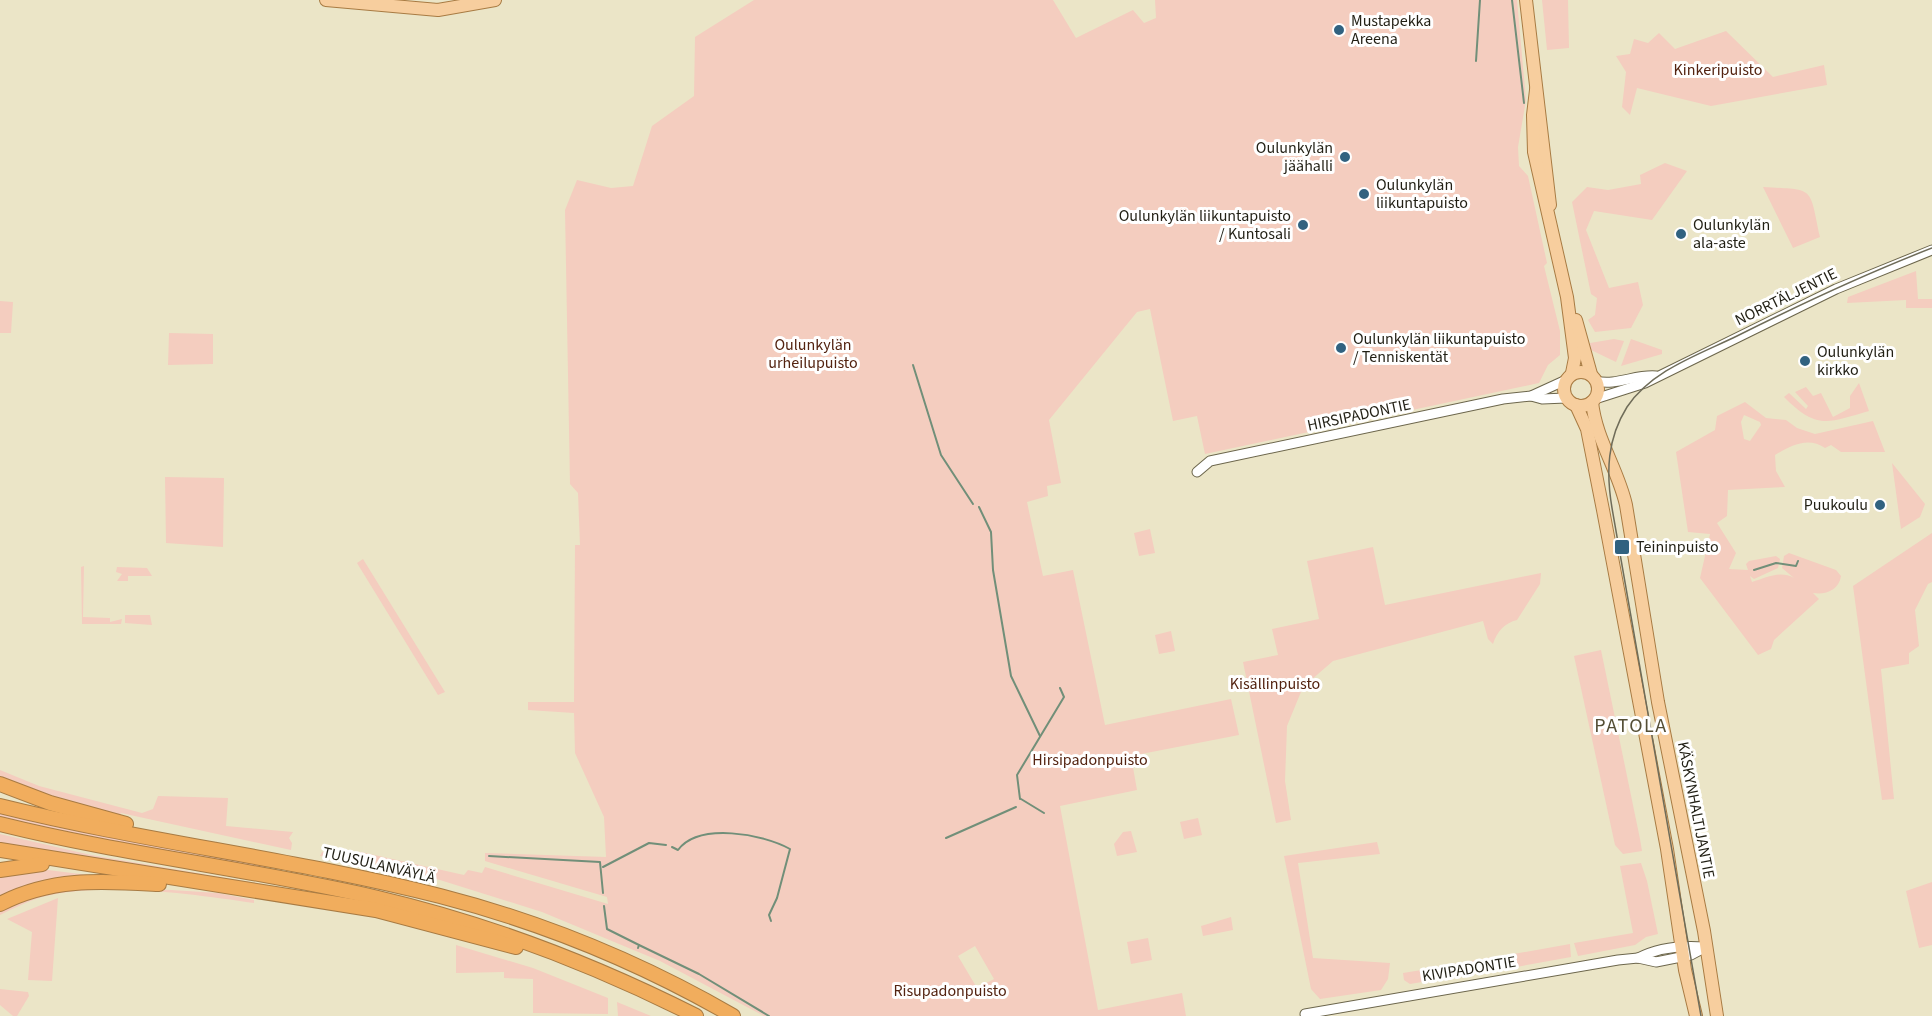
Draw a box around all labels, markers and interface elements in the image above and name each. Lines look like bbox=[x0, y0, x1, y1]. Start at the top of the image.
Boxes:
place label: Mustapekka Areena bbox=[1351, 10, 1431, 50]
marker: Mustapekka Areena bbox=[1332, 23, 1346, 37]
park label: Kinkeripuisto bbox=[1674, 59, 1762, 81]
place label: Oulunkylän jäähalli bbox=[1256, 137, 1333, 177]
marker: Oulunkylän jäähalli bbox=[1338, 150, 1352, 164]
place label: Oulunkylän liikuntapuisto bbox=[1376, 174, 1468, 214]
marker: Oulunkylän liikuntapuisto bbox=[1357, 187, 1371, 201]
place label: Oulunkylän liikuntapuisto / Kuntosali bbox=[1119, 205, 1291, 245]
place label: Oulunkylän ala-aste bbox=[1693, 214, 1770, 254]
marker: Oulunkylän liikuntapuisto / Kuntosali bbox=[1296, 218, 1310, 232]
marker: Oulunkylän ala-aste bbox=[1674, 227, 1688, 241]
street label: NORRTÄLJENTIE bbox=[1731, 263, 1841, 331]
place label: Oulunkylän liikuntapuisto / Tenniskentät bbox=[1353, 328, 1525, 368]
park label: Oulunkylän urheilupuisto bbox=[768, 334, 858, 374]
marker: Oulunkylän liikuntapuisto / Tenniskentät bbox=[1334, 341, 1348, 355]
place label: Oulunkylän kirkko bbox=[1817, 341, 1894, 381]
marker: Oulunkylän kirkko bbox=[1798, 354, 1812, 368]
street label: HIRSIPADONTIE bbox=[1305, 393, 1413, 437]
place label: Puukoulu bbox=[1804, 494, 1868, 516]
marker: Puukoulu bbox=[1873, 498, 1887, 512]
place label: Teininpuisto bbox=[1636, 536, 1719, 558]
marker: Teininpuisto bbox=[1613, 538, 1631, 556]
park label: Kisällinpuisto bbox=[1230, 673, 1320, 695]
district label: PATOLA bbox=[1594, 712, 1668, 740]
street label: KÄSKYNHALTIJANTIE bbox=[1672, 740, 1720, 880]
park label: Hirsipadonpuisto bbox=[1032, 749, 1148, 771]
street label: TUUSULANVÄYLÄ bbox=[320, 841, 438, 889]
street label: KIVIPADONTIE bbox=[1420, 951, 1518, 987]
park label: Risupadonpuisto bbox=[893, 980, 1007, 1002]

